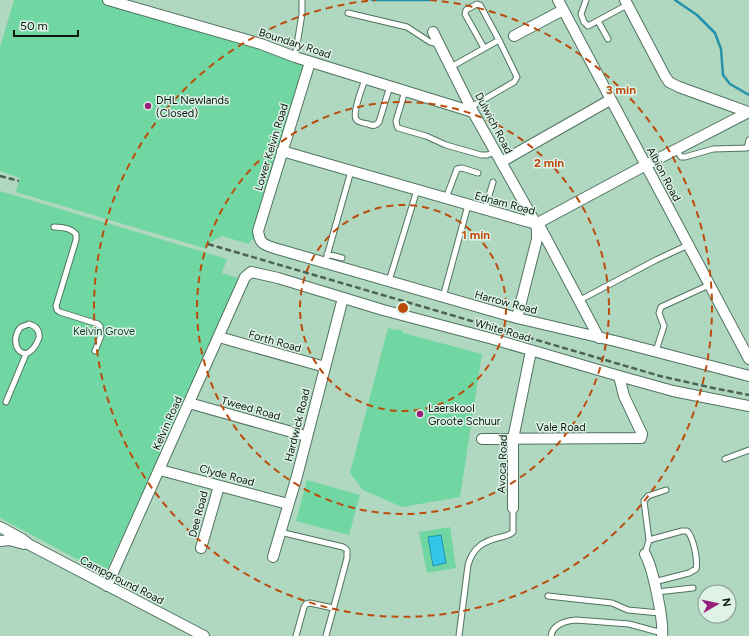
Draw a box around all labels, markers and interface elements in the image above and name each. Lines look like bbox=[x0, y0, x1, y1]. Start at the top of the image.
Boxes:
scale bar bbox=[14, 12, 78, 38]
text: 50 m bbox=[20, 19, 48, 33]
street label: Boundary Road bbox=[257, 26, 333, 61]
text: 3 min bbox=[606, 83, 636, 97]
street label: Dulwich Road bbox=[472, 90, 515, 156]
place label: DHL Newlands (Closed) bbox=[156, 94, 229, 120]
marker: DHL Newlands (Closed) bbox=[143, 101, 153, 111]
street label: Lower Kelvin Road bbox=[252, 102, 291, 192]
street label: Albion Road bbox=[644, 145, 683, 204]
text: 2 min bbox=[534, 156, 564, 170]
street label: Ednam Road bbox=[473, 189, 537, 218]
text: 1 min bbox=[462, 228, 490, 242]
street label: Harrow Road bbox=[473, 288, 539, 317]
centre of rings bbox=[396, 301, 410, 315]
street label: White Road bbox=[473, 316, 532, 345]
park label: Kelvin Grove bbox=[73, 325, 135, 338]
street label: Forth Road bbox=[247, 328, 303, 355]
street label: Hardwick Road bbox=[282, 387, 313, 463]
street label: Kelvin Road bbox=[150, 394, 185, 452]
street label: Tweed Road bbox=[220, 394, 282, 423]
place label: Laerskool Groote Schuur bbox=[428, 402, 501, 428]
marker: Laerskool Groote Schuur bbox=[415, 409, 425, 419]
street label: Vale Road bbox=[536, 421, 586, 434]
street label: Avoca Road bbox=[495, 434, 510, 494]
street label: Clyde Road bbox=[198, 462, 256, 489]
street label: Dee Road bbox=[186, 489, 211, 539]
street label: Campground Road bbox=[78, 554, 166, 607]
north arrow bbox=[697, 584, 737, 624]
text: N bbox=[719, 597, 733, 608]

